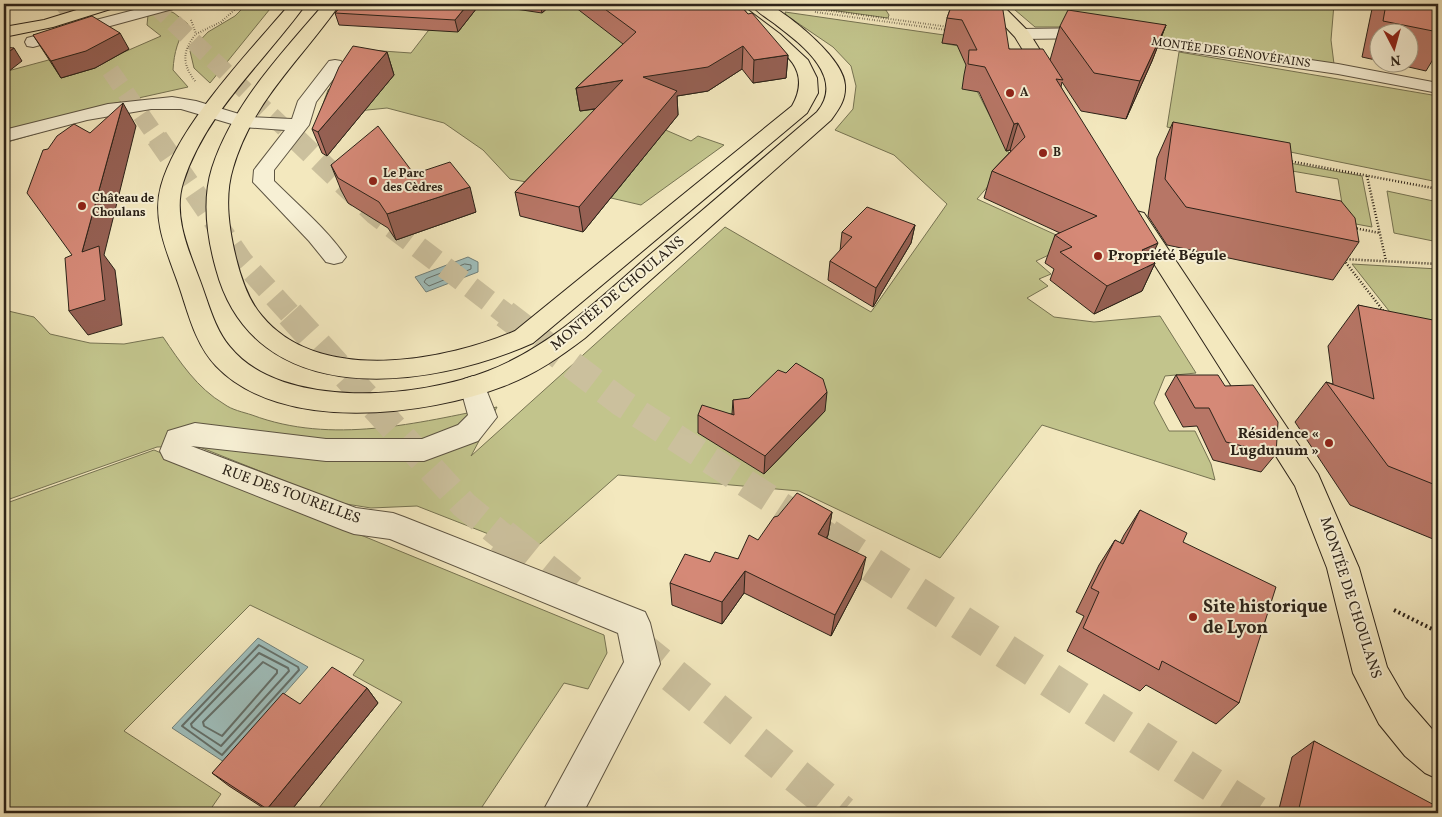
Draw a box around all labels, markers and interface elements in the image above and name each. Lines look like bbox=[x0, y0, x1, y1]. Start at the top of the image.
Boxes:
north arrow bbox=[1370, 22, 1420, 72]
street label: MONTÉE DES GÉNOVÉFAINS bbox=[1150, 33, 1312, 72]
text: N bbox=[1389, 49, 1401, 69]
place label: A bbox=[1020, 85, 1029, 101]
marker: A bbox=[1004, 87, 1016, 99]
place label: B bbox=[1053, 145, 1061, 161]
marker: B bbox=[1037, 147, 1049, 159]
place label: Le Parc des Cèdres bbox=[383, 166, 443, 196]
marker: Le Parc des Cèdres bbox=[367, 175, 379, 187]
place label: Château de Choulans bbox=[92, 191, 154, 221]
marker: Château de Choulans bbox=[76, 200, 88, 212]
street label: MONTÉE DE CHOULANS bbox=[547, 232, 689, 356]
place label: Propriété Bégule bbox=[1108, 246, 1227, 267]
marker: Propriété Bégule bbox=[1092, 250, 1104, 262]
place label: Résidence « Lugdunum » bbox=[1230, 424, 1319, 462]
marker: Résidence « Lugdunum » bbox=[1323, 437, 1335, 449]
street label: RUE DES TOURELLES bbox=[219, 460, 363, 530]
street label: MONTÉE DE CHOULANS bbox=[1314, 514, 1386, 682]
place label: Site historique de Lyon bbox=[1203, 595, 1328, 641]
marker: Site historique de Lyon bbox=[1187, 611, 1199, 623]

